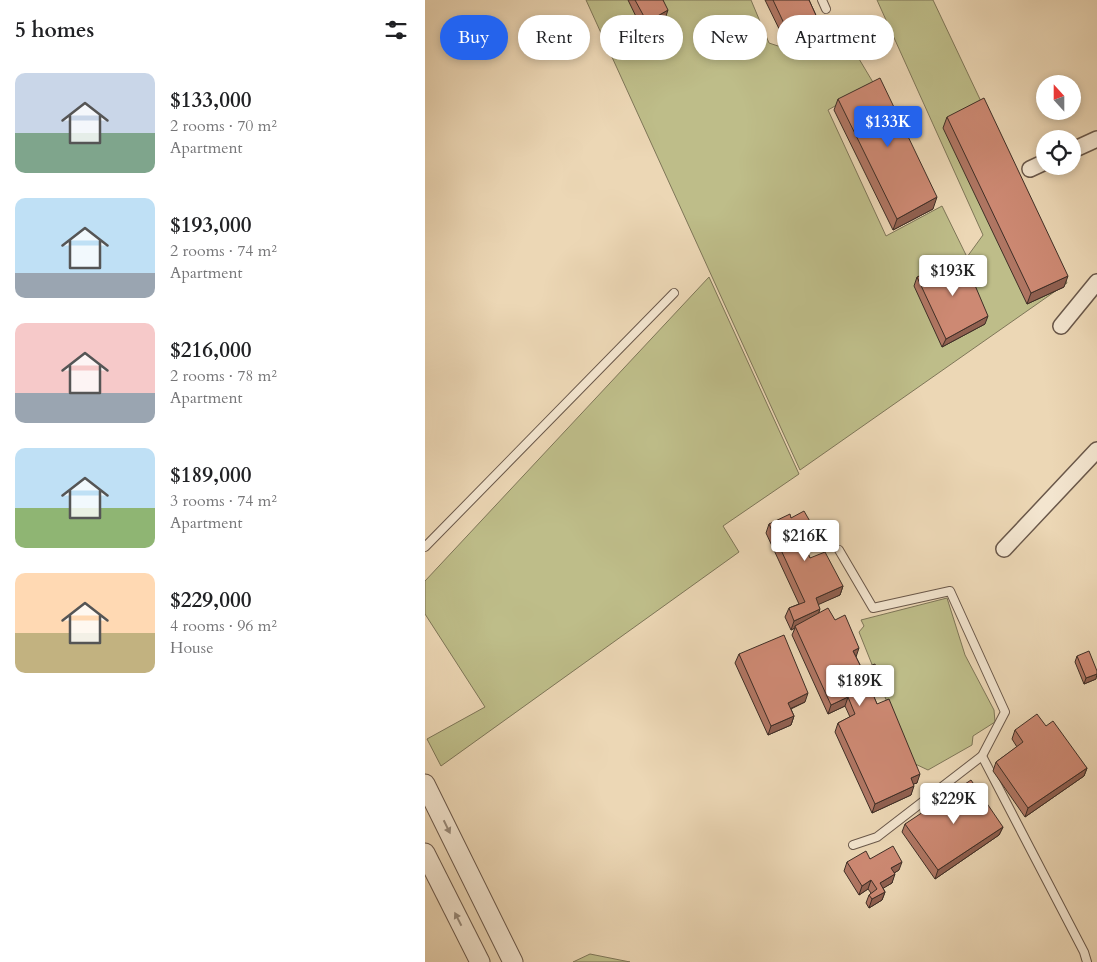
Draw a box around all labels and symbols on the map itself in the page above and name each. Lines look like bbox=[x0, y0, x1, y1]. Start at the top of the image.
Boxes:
north arrow bbox=[1036, 75, 1081, 120]
pin: $133K bbox=[853, 106, 923, 148]
pin: $193K bbox=[918, 254, 988, 297]
pin: $216K bbox=[770, 520, 840, 562]
pin: $189K bbox=[825, 664, 895, 707]
pin: $229K bbox=[919, 782, 989, 825]
one-way arrow bbox=[442, 820, 451, 835]
one-way arrow bbox=[454, 911, 462, 926]

